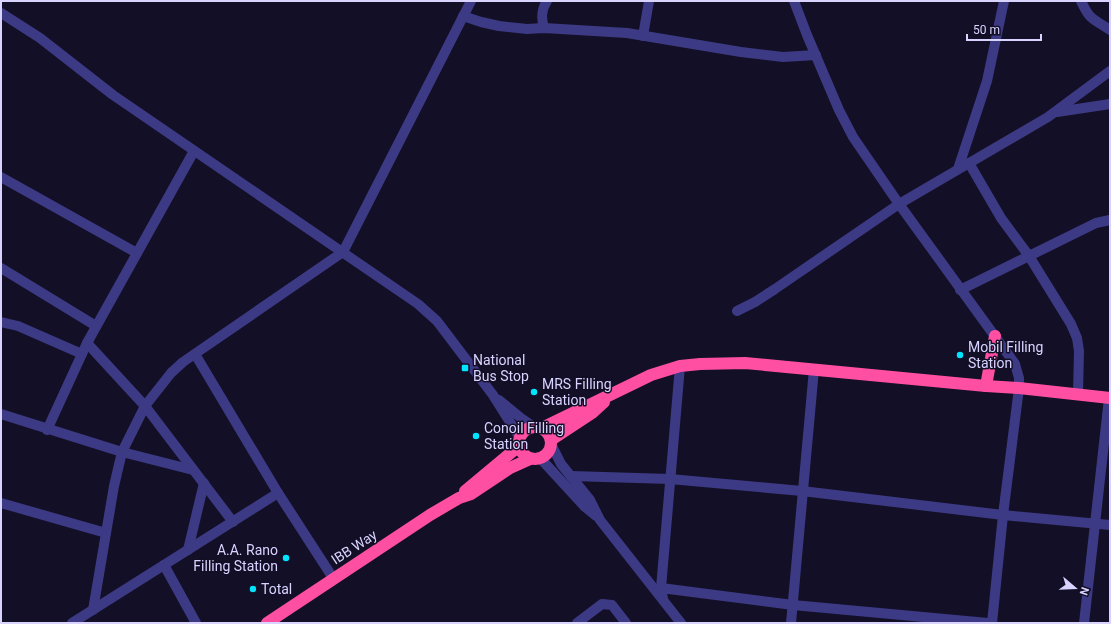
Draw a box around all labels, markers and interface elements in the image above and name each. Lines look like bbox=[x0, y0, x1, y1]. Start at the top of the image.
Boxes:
scale bar bbox=[967, 16, 1041, 42]
text: 50 m bbox=[973, 23, 1000, 37]
place label: Mobil Filling Station bbox=[968, 339, 1043, 371]
marker: Mobil Filling Station bbox=[955, 350, 965, 360]
place label: National Bus Stop bbox=[473, 352, 529, 384]
marker: National Bus Stop bbox=[460, 363, 470, 373]
place label: MRS Filling Station bbox=[542, 376, 612, 408]
marker: MRS Filling Station bbox=[529, 387, 539, 397]
place label: Conoil Filling Station bbox=[484, 420, 564, 452]
marker: Conoil Filling Station bbox=[471, 431, 481, 441]
street label: IBB Way bbox=[328, 526, 380, 568]
place label: A.A. Rano Filling Station bbox=[193, 542, 278, 574]
marker: A.A. Rano Filling Station bbox=[281, 553, 291, 563]
north arrow bbox=[1055, 568, 1095, 608]
place label: Total bbox=[261, 581, 292, 597]
marker: Total bbox=[248, 584, 258, 594]
text: N bbox=[1076, 585, 1091, 597]

